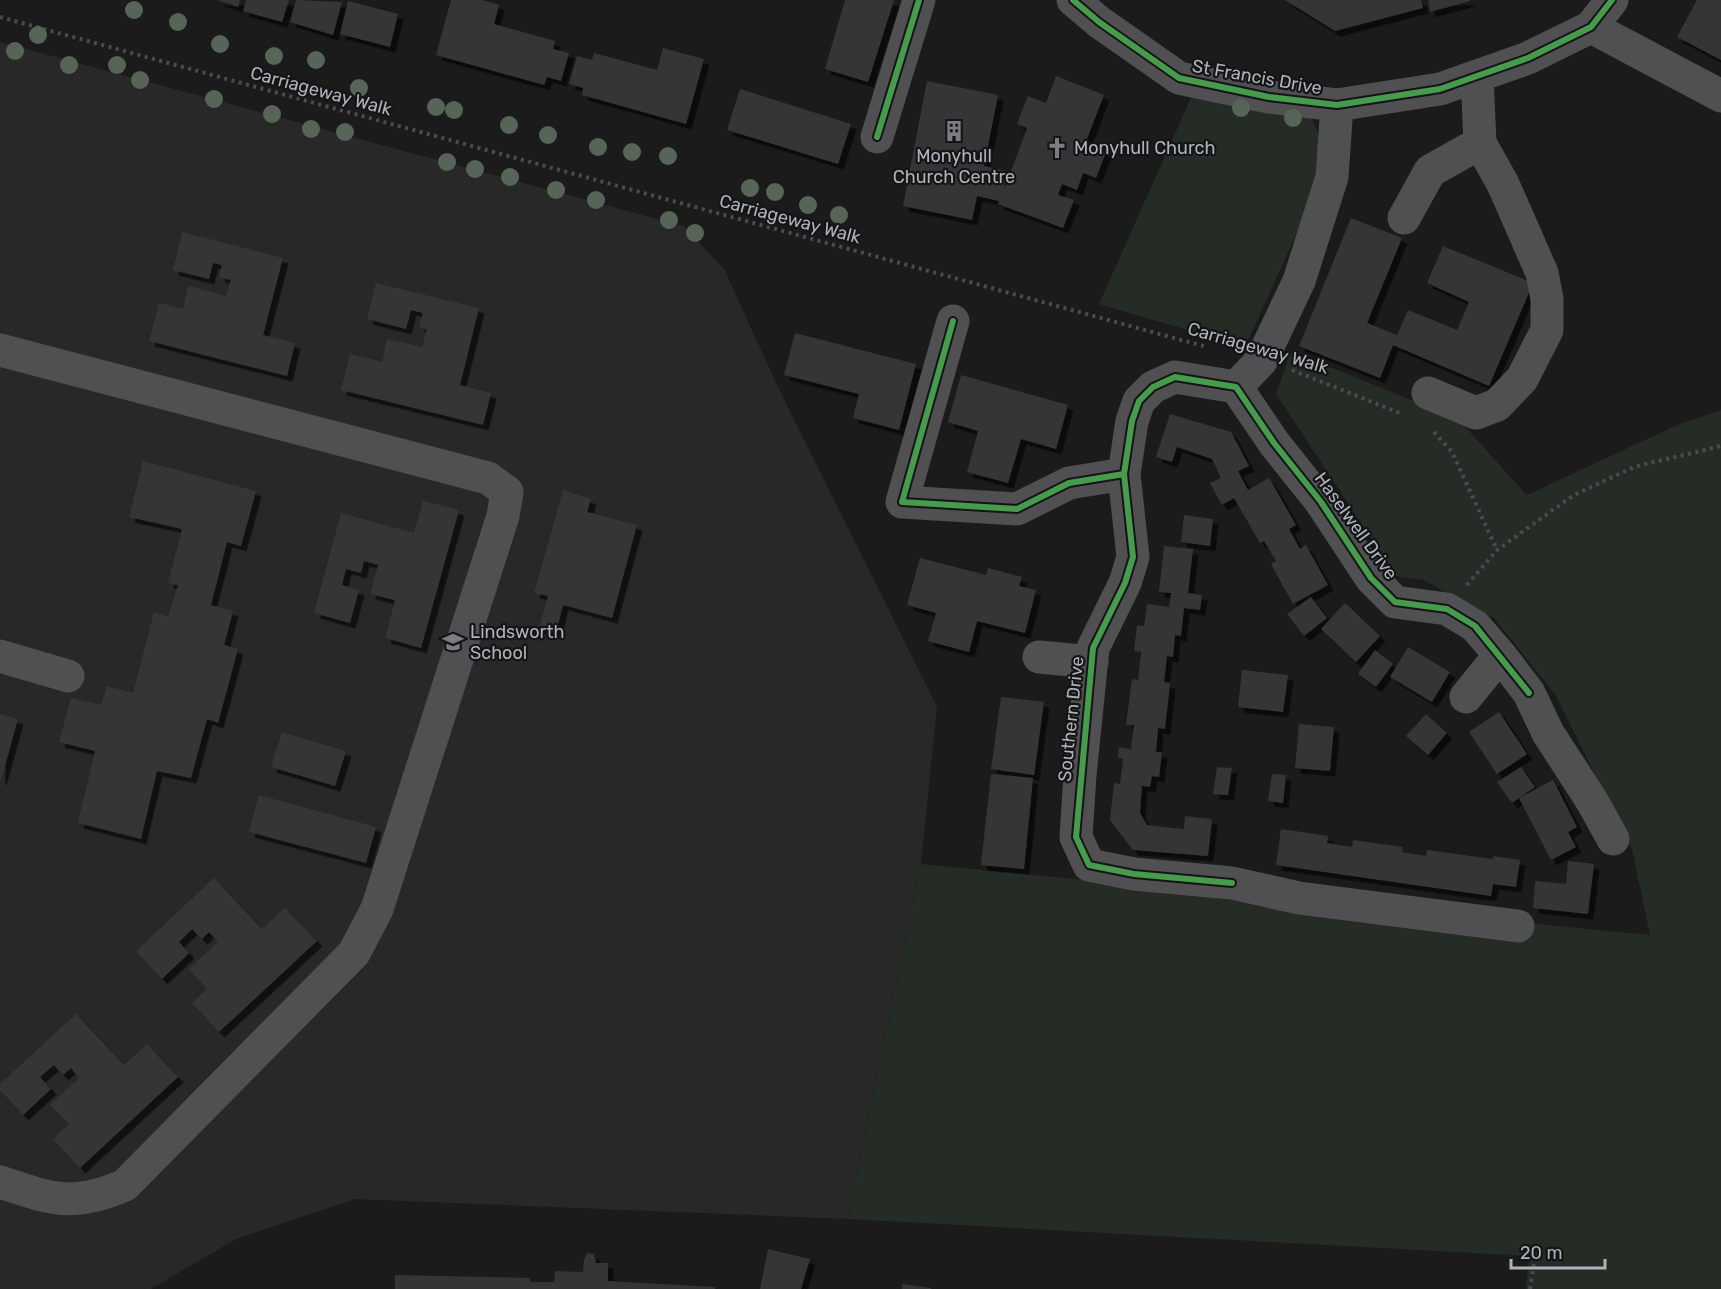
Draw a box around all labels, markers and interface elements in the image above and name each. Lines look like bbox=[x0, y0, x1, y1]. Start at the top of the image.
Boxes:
street label: St Francis Drive bbox=[1190, 55, 1324, 99]
street label: Carriageway Walk bbox=[248, 62, 395, 121]
building icon: Monyhull Church Centre bbox=[942, 119, 966, 143]
church icon: Monyhull Church bbox=[1045, 136, 1069, 160]
place label: Monyhull Church bbox=[1074, 137, 1215, 159]
place label: Monyhull Church Centre bbox=[893, 145, 1015, 188]
street label: Carriageway Walk bbox=[717, 190, 864, 249]
street label: Carriageway Walk bbox=[1185, 317, 1332, 379]
street label: Haselwell Drive bbox=[1310, 468, 1402, 584]
place label: Lindsworth School bbox=[470, 621, 564, 664]
school or university icon: Lindsworth School bbox=[441, 630, 465, 654]
street label: Southern Drive bbox=[1053, 655, 1089, 783]
scale bar bbox=[1511, 1232, 1606, 1270]
text: 20 m bbox=[1520, 1242, 1562, 1264]

